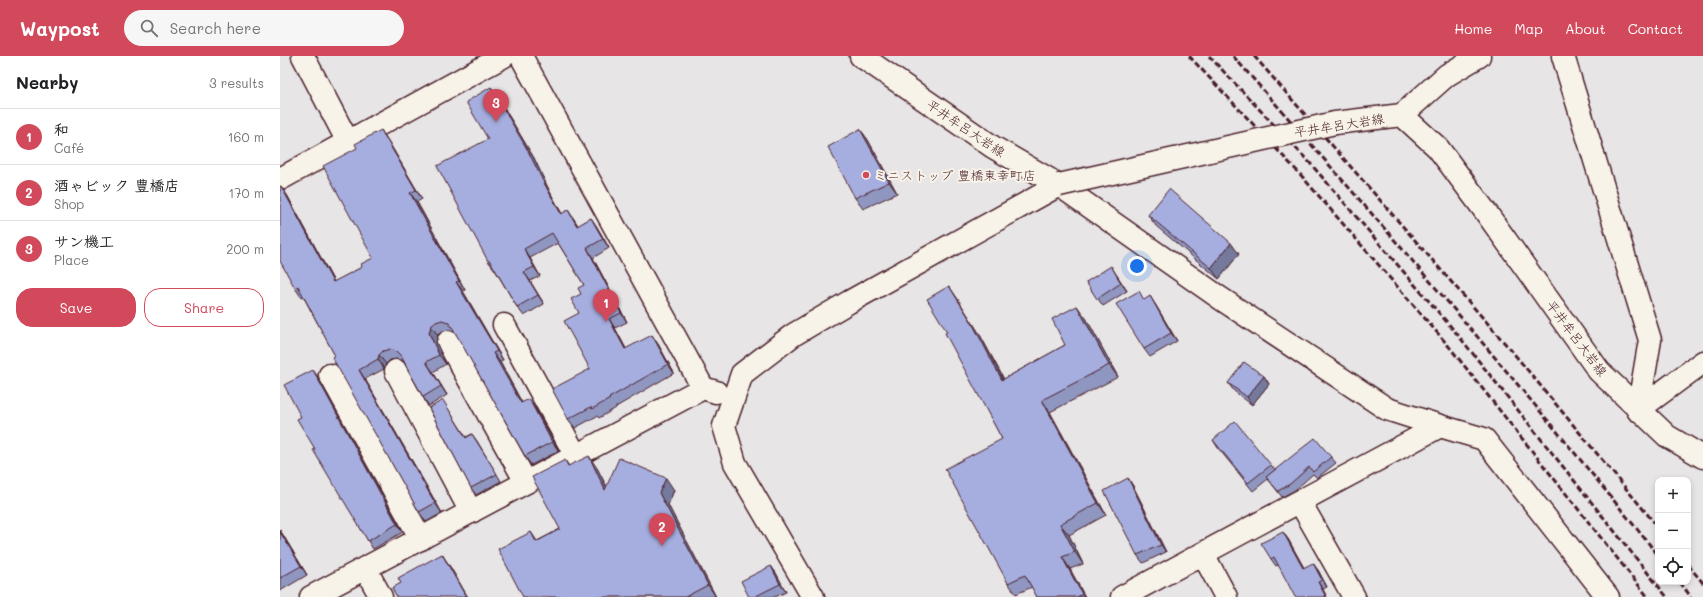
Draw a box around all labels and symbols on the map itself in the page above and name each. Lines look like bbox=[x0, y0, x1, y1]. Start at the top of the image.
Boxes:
pin: 3 bbox=[483, 89, 509, 122]
street label: 平井牟呂大岩線 bbox=[924, 95, 1010, 161]
street label: 平井牟呂大岩線 bbox=[1293, 109, 1386, 140]
place label: ミニストップ 豊橋東幸町店 bbox=[874, 166, 1035, 183]
marker: ミニストップ 豊橋東幸町店 bbox=[861, 170, 871, 180]
your location bbox=[1127, 256, 1147, 276]
pin: 1 bbox=[593, 289, 619, 322]
street label: 平井牟呂大岩線 bbox=[1543, 296, 1612, 380]
pin: 2 bbox=[649, 513, 675, 546]

